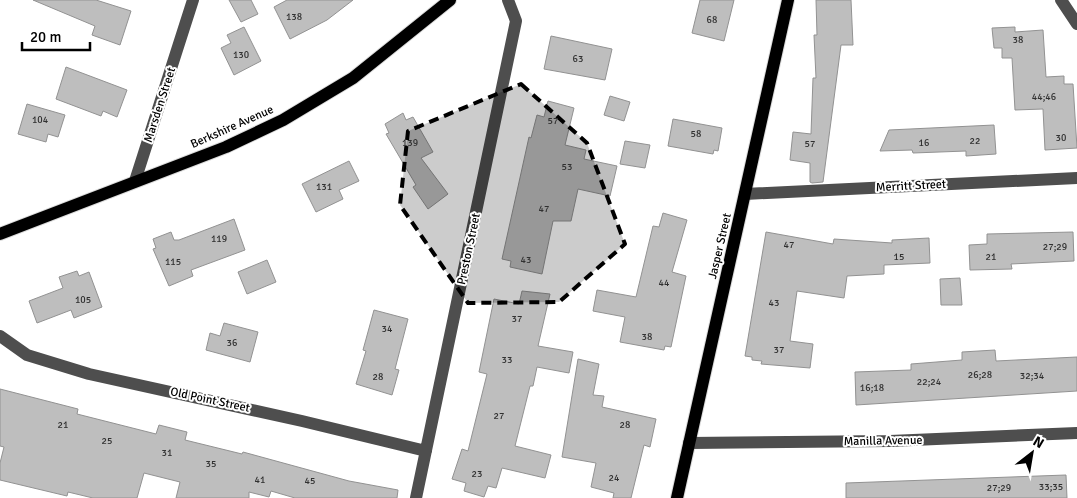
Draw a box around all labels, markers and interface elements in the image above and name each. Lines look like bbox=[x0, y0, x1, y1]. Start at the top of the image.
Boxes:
house number: 138 bbox=[286, 11, 302, 23]
house number: 68 bbox=[707, 14, 717, 26]
scale bar bbox=[22, 20, 90, 52]
text: 20 m bbox=[30, 28, 61, 46]
house number: 38 bbox=[1013, 34, 1023, 46]
house number: 130 bbox=[233, 49, 249, 61]
house number: 63 bbox=[573, 53, 583, 65]
street label: Marsden Street bbox=[141, 65, 179, 145]
house number: 44;46 bbox=[1032, 91, 1056, 103]
street label: Berkshire Avenue bbox=[188, 102, 276, 152]
house number: 104 bbox=[32, 114, 49, 126]
house number: 57 bbox=[548, 115, 558, 127]
house number: 58 bbox=[691, 128, 701, 140]
house number: 30 bbox=[1056, 132, 1066, 144]
house number: 22 bbox=[970, 135, 980, 147]
house number: 139 bbox=[402, 137, 418, 149]
house number: 16 bbox=[919, 137, 929, 149]
house number: 57 bbox=[805, 138, 815, 150]
house number: 53 bbox=[562, 161, 572, 173]
street label: Merritt Street bbox=[876, 177, 946, 195]
house number: 131 bbox=[316, 181, 332, 193]
house number: 47 bbox=[539, 203, 549, 215]
street label: Preston Street bbox=[454, 212, 484, 286]
street label: Jasper Street bbox=[705, 212, 735, 280]
house number: 119 bbox=[211, 233, 227, 245]
house number: 47 bbox=[784, 239, 794, 251]
house number: 27;29 bbox=[1043, 241, 1067, 253]
house number: 15 bbox=[894, 251, 904, 263]
house number: 21 bbox=[986, 251, 996, 263]
house number: 43 bbox=[521, 254, 531, 266]
house number: 115 bbox=[165, 256, 181, 268]
house number: 44 bbox=[659, 277, 670, 289]
house number: 105 bbox=[75, 294, 91, 306]
house number: 43 bbox=[769, 297, 779, 309]
house number: 37 bbox=[512, 313, 522, 325]
house number: 34 bbox=[382, 323, 393, 335]
house number: 38 bbox=[642, 331, 652, 343]
house number: 36 bbox=[227, 337, 237, 349]
house number: 37 bbox=[774, 344, 784, 356]
house number: 33 bbox=[502, 354, 512, 366]
house number: 26;28 bbox=[968, 369, 992, 381]
house number: 32;34 bbox=[1020, 370, 1045, 382]
house number: 28 bbox=[373, 371, 383, 383]
house number: 22;24 bbox=[917, 376, 942, 388]
house number: 16;18 bbox=[860, 382, 884, 394]
street label: Old Point Street bbox=[169, 384, 251, 416]
house number: 27 bbox=[494, 410, 504, 422]
house number: 21 bbox=[58, 419, 68, 431]
house number: 28 bbox=[620, 419, 630, 431]
north arrow bbox=[1007, 428, 1057, 478]
text: N bbox=[1030, 432, 1047, 452]
street label: Manilla Avenue bbox=[843, 433, 923, 449]
house number: 25 bbox=[102, 435, 112, 447]
house number: 31 bbox=[162, 447, 172, 459]
house number: 35 bbox=[206, 458, 216, 470]
house number: 23 bbox=[472, 468, 482, 480]
house number: 24 bbox=[609, 472, 620, 484]
house number: 41 bbox=[255, 474, 265, 486]
house number: 45 bbox=[305, 475, 315, 487]
house number: 33;35 bbox=[1039, 481, 1063, 493]
house number: 27;29 bbox=[987, 482, 1011, 494]

